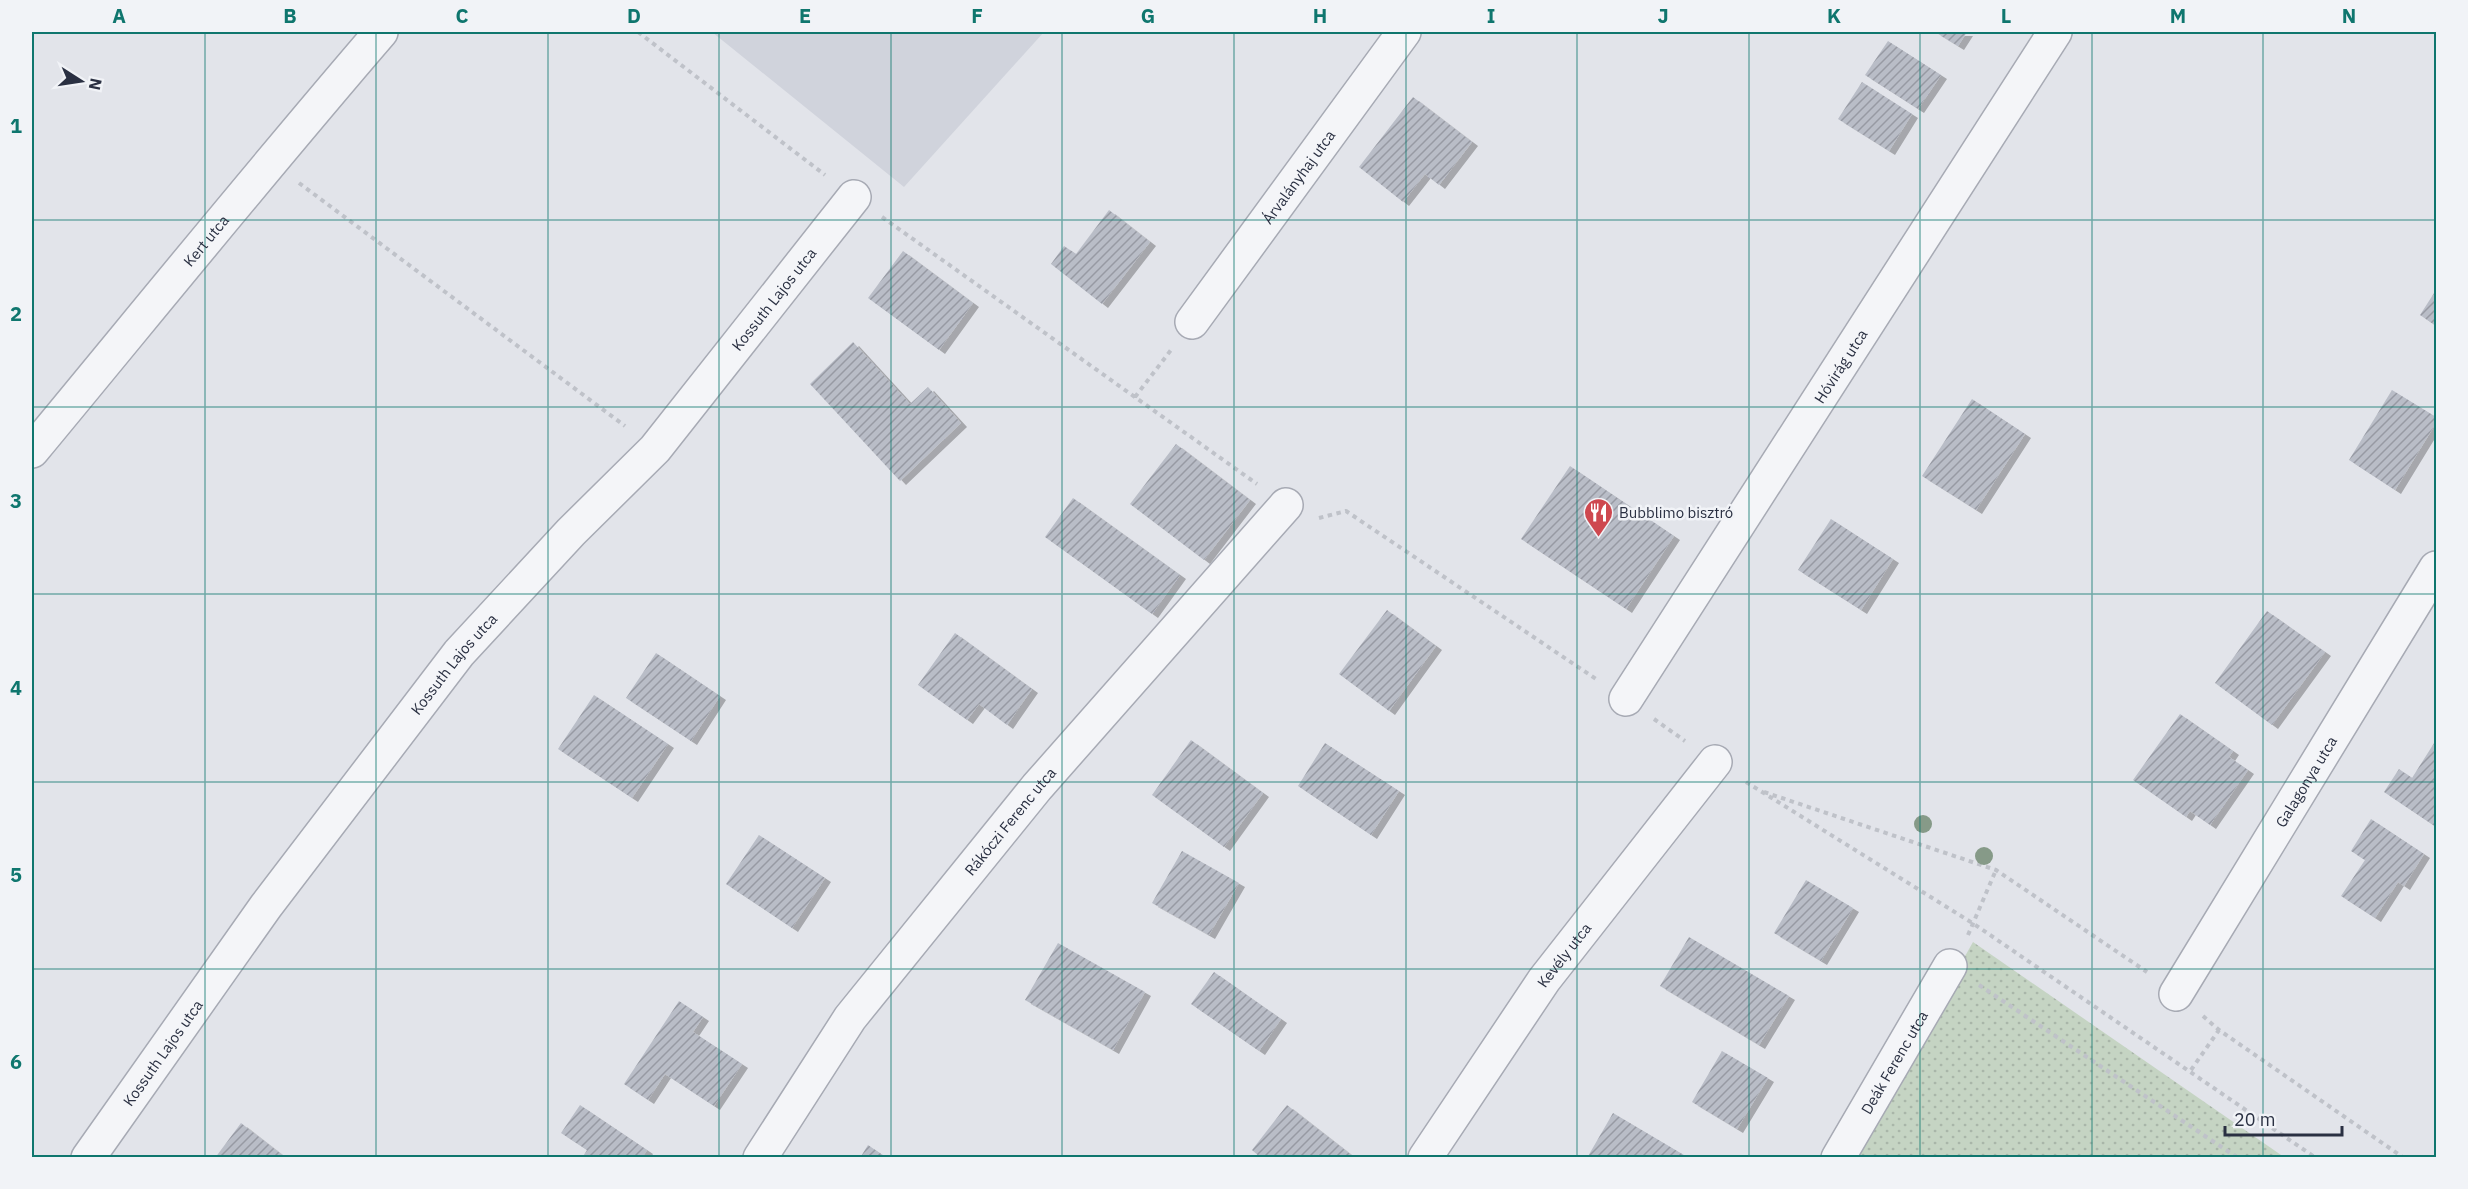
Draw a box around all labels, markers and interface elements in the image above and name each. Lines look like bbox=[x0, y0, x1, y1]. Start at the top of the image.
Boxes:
text: A bbox=[112, 2, 126, 29]
text: B bbox=[283, 2, 297, 29]
text: C bbox=[455, 2, 469, 29]
text: D bbox=[627, 2, 641, 29]
text: E bbox=[799, 2, 811, 29]
text: F bbox=[971, 2, 983, 29]
text: G bbox=[1141, 2, 1155, 29]
text: H bbox=[1313, 2, 1327, 29]
text: I bbox=[1487, 2, 1495, 29]
text: J bbox=[1657, 2, 1669, 29]
text: K bbox=[1827, 2, 1841, 29]
text: L bbox=[2001, 2, 2011, 29]
text: M bbox=[2170, 2, 2186, 29]
text: N bbox=[2342, 2, 2356, 29]
north arrow bbox=[51, 51, 111, 111]
text: N bbox=[85, 76, 107, 92]
text: 1 bbox=[10, 112, 22, 139]
street label: Árvalányhaj utca bbox=[1258, 126, 1339, 227]
street label: Kert utca bbox=[179, 211, 232, 270]
street label: Kossuth Lajos utca bbox=[727, 244, 820, 354]
text: 2 bbox=[10, 300, 22, 327]
street label: Hóvirág utca bbox=[1809, 325, 1871, 407]
text: 3 bbox=[10, 487, 22, 514]
restaurant icon: Bubblimo bisztró bbox=[1582, 496, 1614, 538]
place label: Bubblimo bisztró bbox=[1619, 503, 1733, 522]
street label: Kossuth Lajos utca bbox=[406, 609, 501, 718]
text: 4 bbox=[10, 674, 22, 701]
street label: Galagonya utca bbox=[2271, 732, 2341, 831]
street label: Rákóczi Ferenc utca bbox=[960, 763, 1060, 879]
text: 5 bbox=[10, 861, 22, 888]
street label: Kevély utca bbox=[1532, 919, 1595, 991]
street label: Kossuth Lajos utca bbox=[118, 996, 206, 1110]
street label: Deák Ferenc utca bbox=[1856, 1007, 1932, 1117]
text: 6 bbox=[10, 1048, 22, 1075]
scale bar bbox=[2225, 1099, 2342, 1137]
text: 20 m bbox=[2234, 1108, 2276, 1131]

